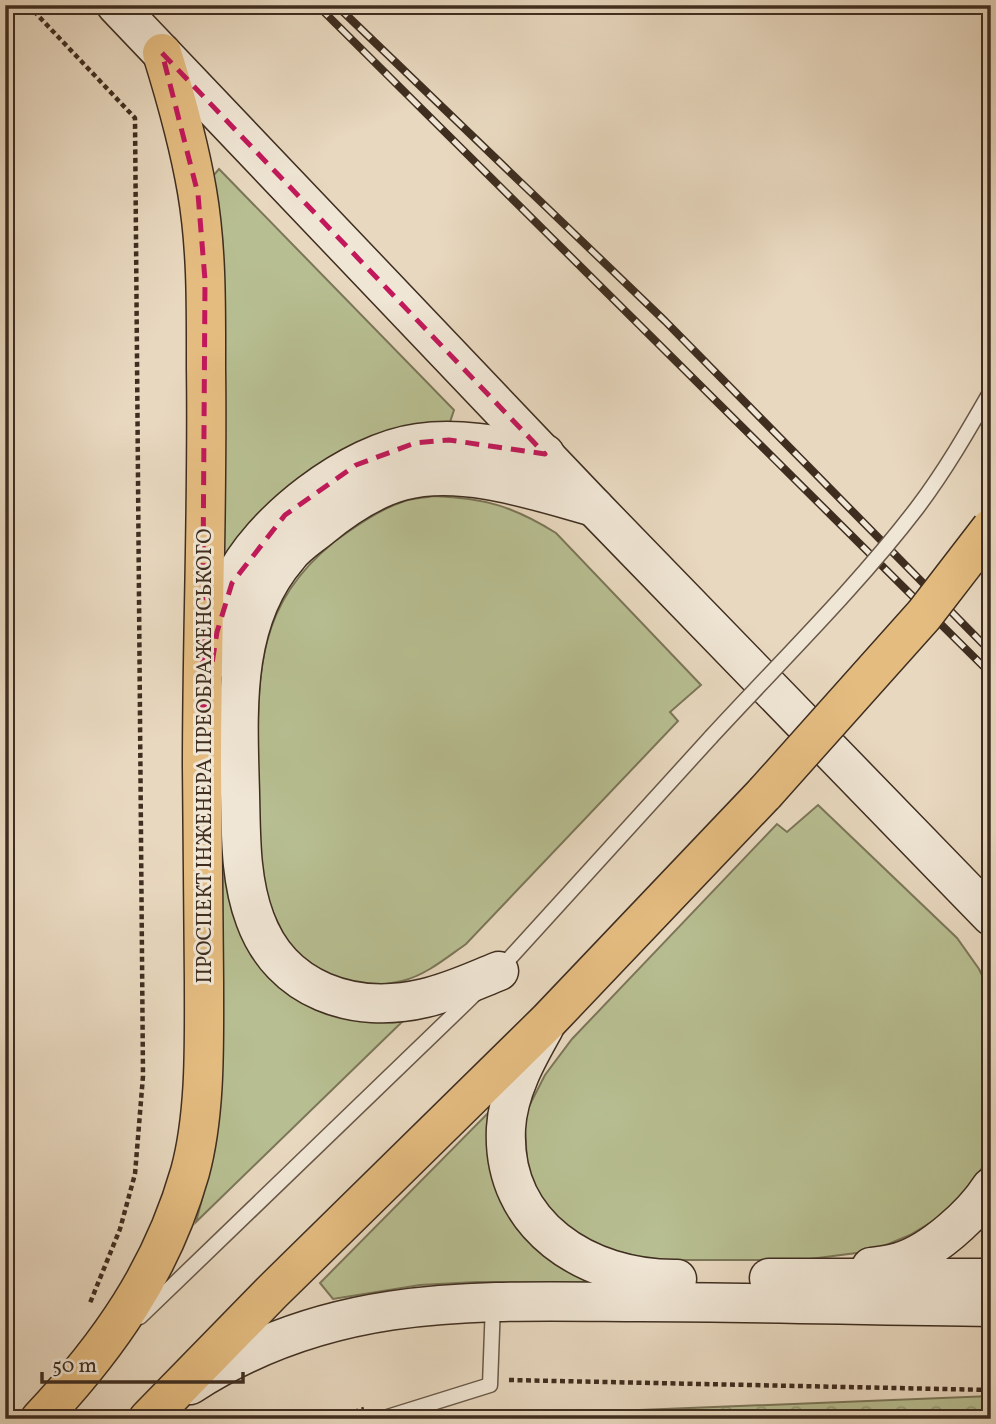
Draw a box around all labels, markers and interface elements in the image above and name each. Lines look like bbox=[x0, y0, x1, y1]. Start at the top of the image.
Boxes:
street label: ПРОСПЕКТ ІНЖЕНЕРА ПРЕОБРАЖЕНСЬКОГО bbox=[191, 528, 220, 984]
scale bar bbox=[42, 1340, 243, 1384]
text: 50 m bbox=[52, 1352, 97, 1381]

